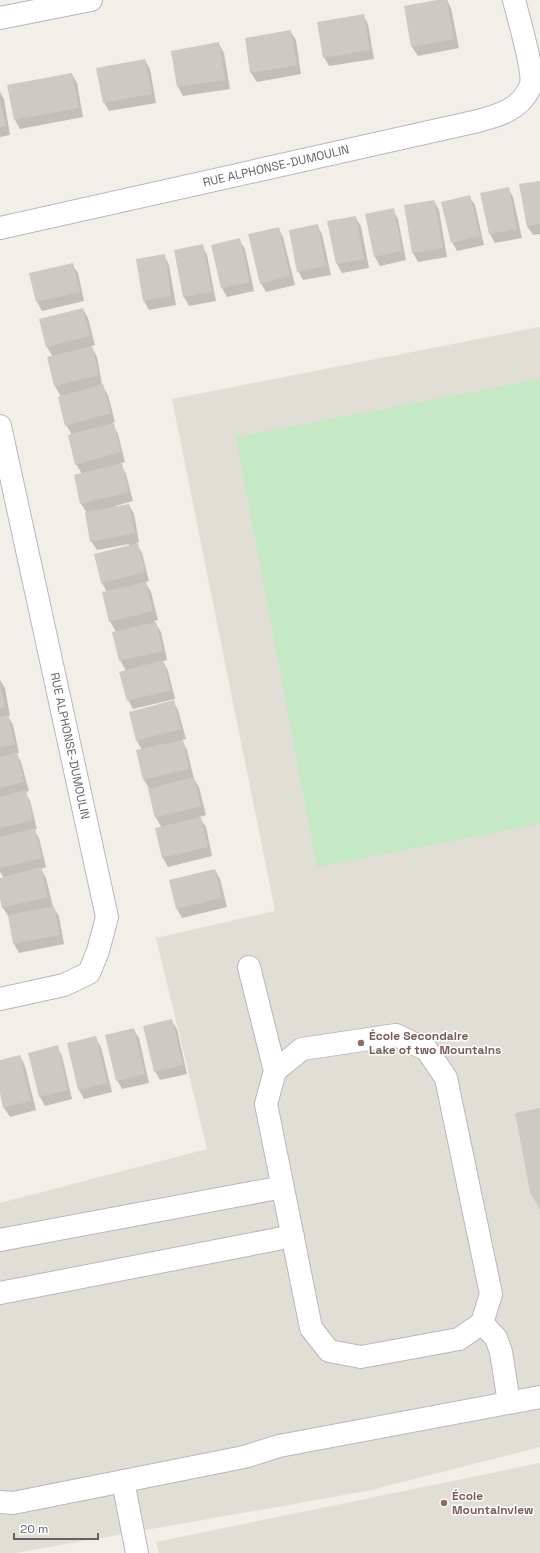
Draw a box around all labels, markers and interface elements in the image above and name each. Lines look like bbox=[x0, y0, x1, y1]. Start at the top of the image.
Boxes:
street label: RUE ALPHONSE-DUMOULIN bbox=[201, 141, 351, 191]
street label: RUE ALPHONSE-DUMOULIN bbox=[47, 671, 93, 821]
place label: École Secondaire Lake of two Mountains bbox=[369, 1028, 501, 1058]
marker: École Secondaire Lake of two Mountains bbox=[356, 1038, 366, 1048]
place label: École Mountainview bbox=[452, 1488, 533, 1518]
marker: École Mountainview bbox=[439, 1498, 449, 1508]
scale bar bbox=[14, 1515, 98, 1541]
text: 20 m bbox=[20, 1521, 48, 1537]

